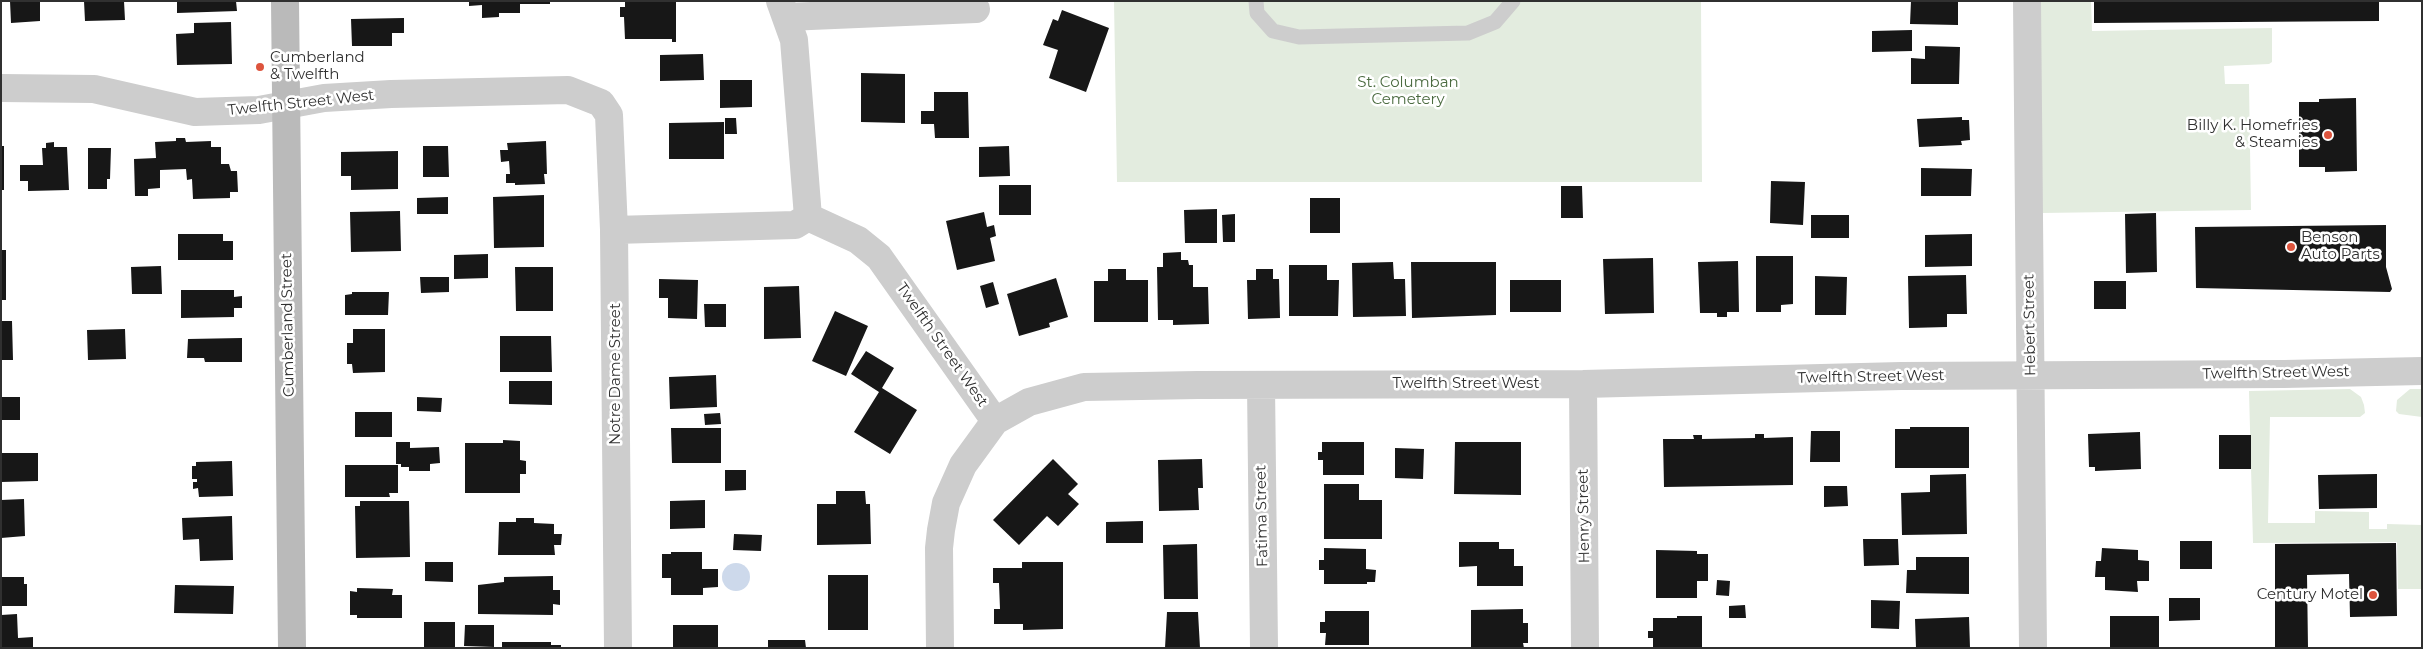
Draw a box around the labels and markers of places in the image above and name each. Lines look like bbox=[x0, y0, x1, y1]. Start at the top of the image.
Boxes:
place label: Cumberland & Twelfth bbox=[270, 49, 365, 84]
marker: Cumberland & Twelfth bbox=[254, 61, 266, 73]
place label: Billy K. Homefries & Steamies bbox=[2187, 117, 2318, 152]
marker: Billy K. Homefries & Steamies bbox=[2322, 129, 2334, 141]
place label: Benson Auto Parts bbox=[2301, 229, 2380, 264]
marker: Benson Auto Parts bbox=[2285, 241, 2297, 253]
place label: Century Motel bbox=[2257, 586, 2363, 604]
marker: Century Motel bbox=[2367, 589, 2379, 601]

